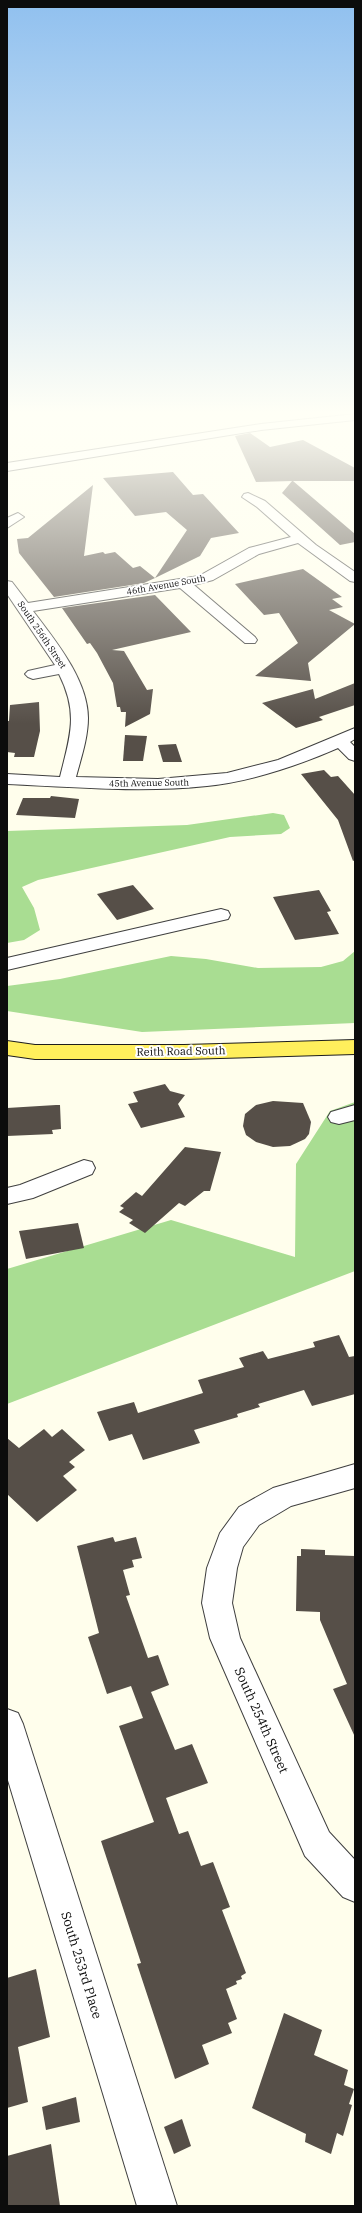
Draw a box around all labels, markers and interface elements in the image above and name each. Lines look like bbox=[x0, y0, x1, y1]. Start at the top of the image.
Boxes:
street label: 46th Avenue South bbox=[125, 572, 207, 597]
street label: South 256th Street bbox=[16, 599, 69, 671]
street label: 45th Avenue South bbox=[109, 776, 190, 789]
street label: Reith Road South bbox=[136, 1043, 226, 1059]
street label: South 254th Street bbox=[231, 1665, 293, 1776]
street label: South 253rd Place bbox=[57, 1909, 106, 2021]

